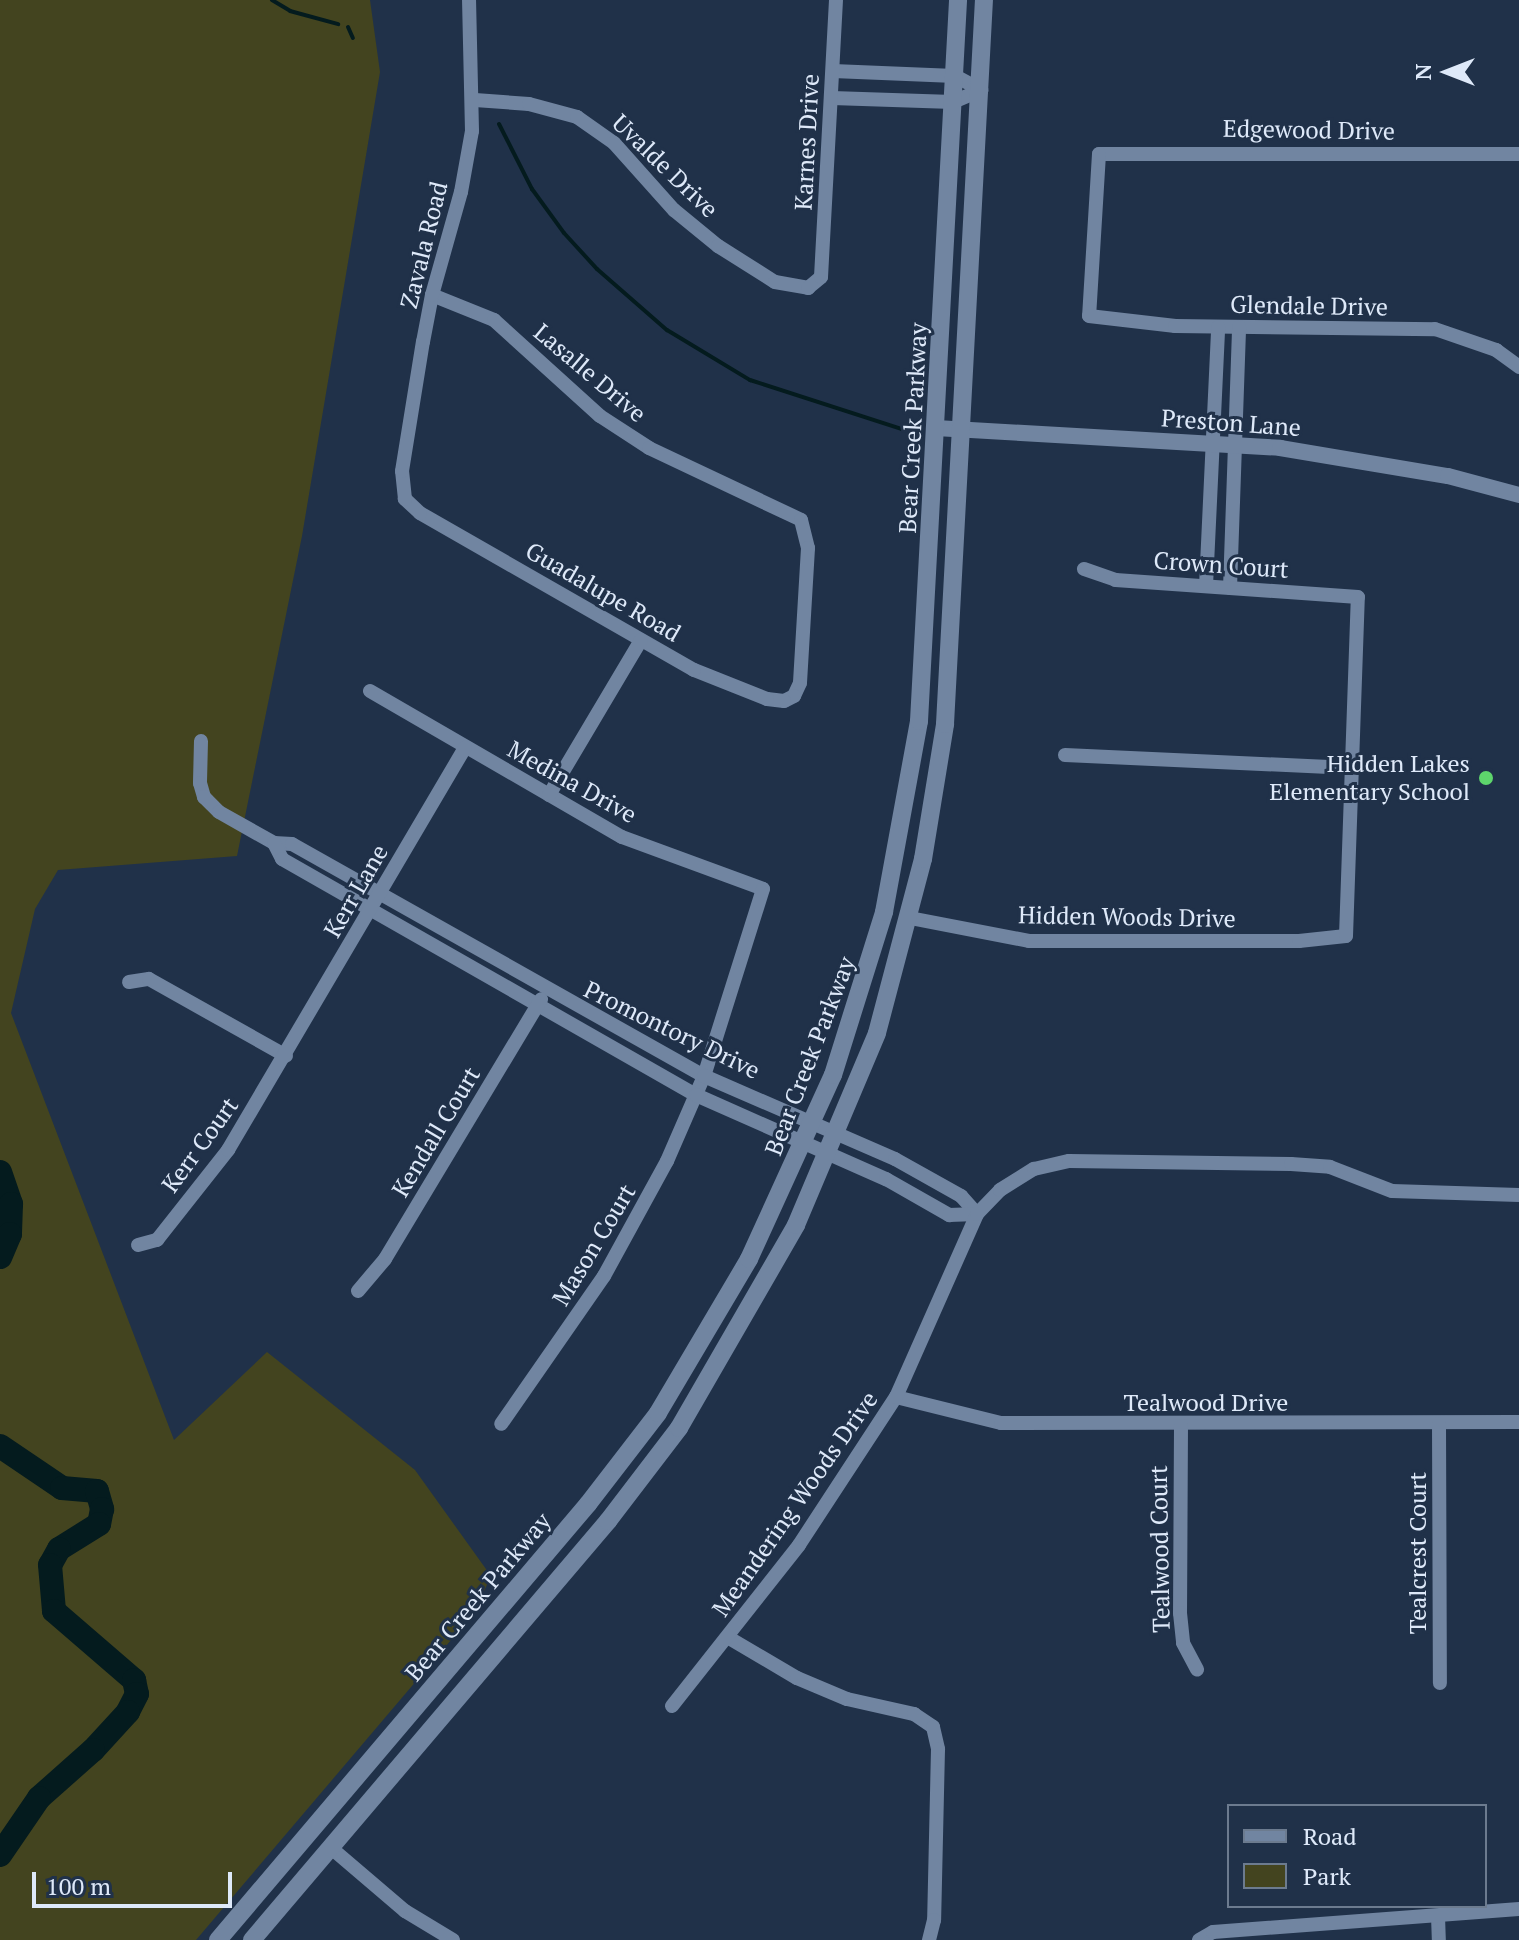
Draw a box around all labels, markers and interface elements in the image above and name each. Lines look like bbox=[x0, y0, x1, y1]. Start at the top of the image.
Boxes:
north arrow bbox=[1407, 32, 1487, 112]
text: N bbox=[1408, 64, 1437, 80]
street label: Karnes Drive bbox=[789, 73, 825, 211]
street label: Uvalde Drive bbox=[606, 108, 724, 224]
street label: Edgewood Drive bbox=[1223, 114, 1395, 146]
street label: Zavala Road bbox=[394, 179, 454, 311]
street label: Glendale Drive bbox=[1230, 290, 1388, 322]
street label: Lasalle Drive bbox=[528, 318, 652, 428]
street label: Bear Creek Parkway bbox=[893, 322, 933, 534]
street label: Preston Lane bbox=[1160, 404, 1302, 442]
street label: Guadalupe Road bbox=[521, 536, 685, 648]
street label: Crown Court bbox=[1153, 546, 1289, 584]
street label: Medina Drive bbox=[503, 735, 641, 829]
place label: Hidden Lakes Elementary School bbox=[1269, 750, 1470, 806]
marker: Hidden Lakes Elementary School bbox=[1477, 769, 1495, 787]
street label: Kerr Lane bbox=[318, 839, 394, 943]
street label: Hidden Woods Drive bbox=[1018, 901, 1236, 933]
street label: Bear Creek Parkway bbox=[759, 952, 861, 1160]
street label: Promontory Drive bbox=[579, 975, 765, 1085]
street label: Kendall Court bbox=[386, 1062, 486, 1202]
street label: Kerr Court bbox=[156, 1092, 244, 1198]
street label: Mason Court bbox=[546, 1179, 642, 1311]
street label: Meandering Woods Drive bbox=[706, 1386, 884, 1622]
street label: Tealwood Drive bbox=[1124, 1389, 1288, 1417]
street label: Tealwood Court bbox=[1144, 1465, 1176, 1633]
street label: Tealcrest Court bbox=[1404, 1472, 1432, 1634]
street label: Bear Creek Parkway bbox=[399, 1507, 557, 1687]
legend bbox=[1227, 1804, 1487, 1908]
text: Road bbox=[1303, 1820, 1357, 1852]
scale bar bbox=[36, 1856, 236, 1906]
text: Park bbox=[1303, 1860, 1351, 1892]
text: 100 m bbox=[46, 1870, 111, 1902]

